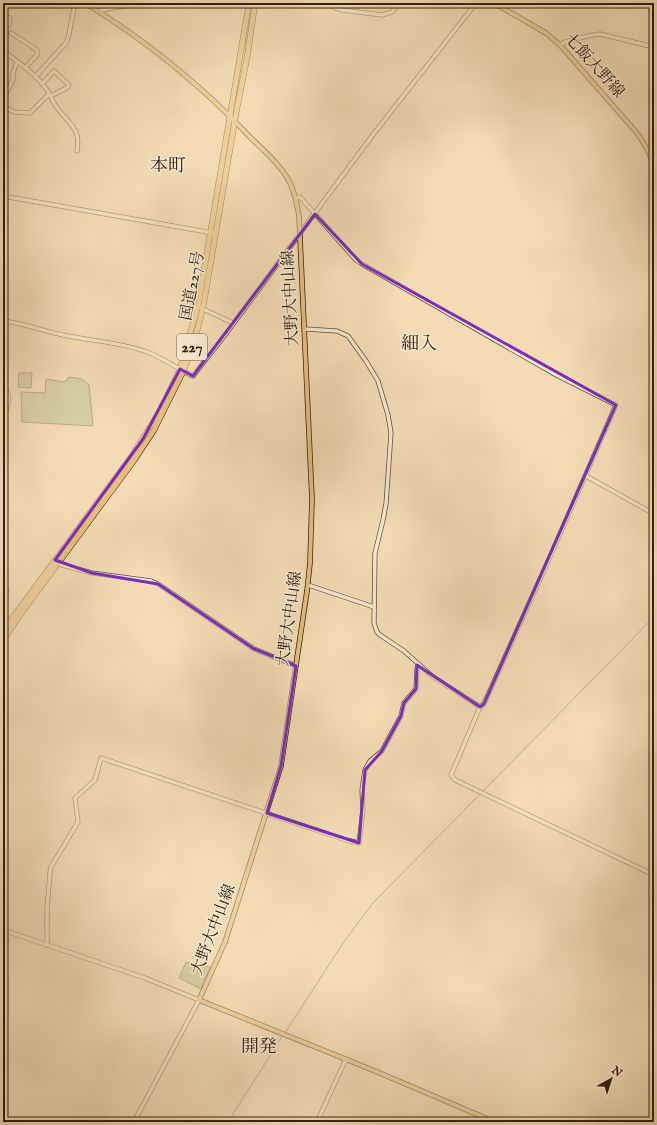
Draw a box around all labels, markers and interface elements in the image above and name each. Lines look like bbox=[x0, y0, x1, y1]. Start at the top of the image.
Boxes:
street label: 七飯大野線 bbox=[560, 30, 628, 102]
district label: 本町 bbox=[150, 155, 186, 178]
street label: 国道227号 bbox=[176, 250, 210, 322]
street label: 大野大中山線 bbox=[279, 250, 303, 346]
district label: 細入 bbox=[401, 333, 437, 356]
road number: 227 bbox=[177, 334, 207, 360]
street label: 大野大中山線 bbox=[273, 570, 307, 668]
street label: 大野大中山線 bbox=[187, 882, 241, 978]
district label: 開発 bbox=[241, 1036, 277, 1059]
north arrow bbox=[591, 1059, 631, 1099]
text: N bbox=[608, 1063, 625, 1081]

